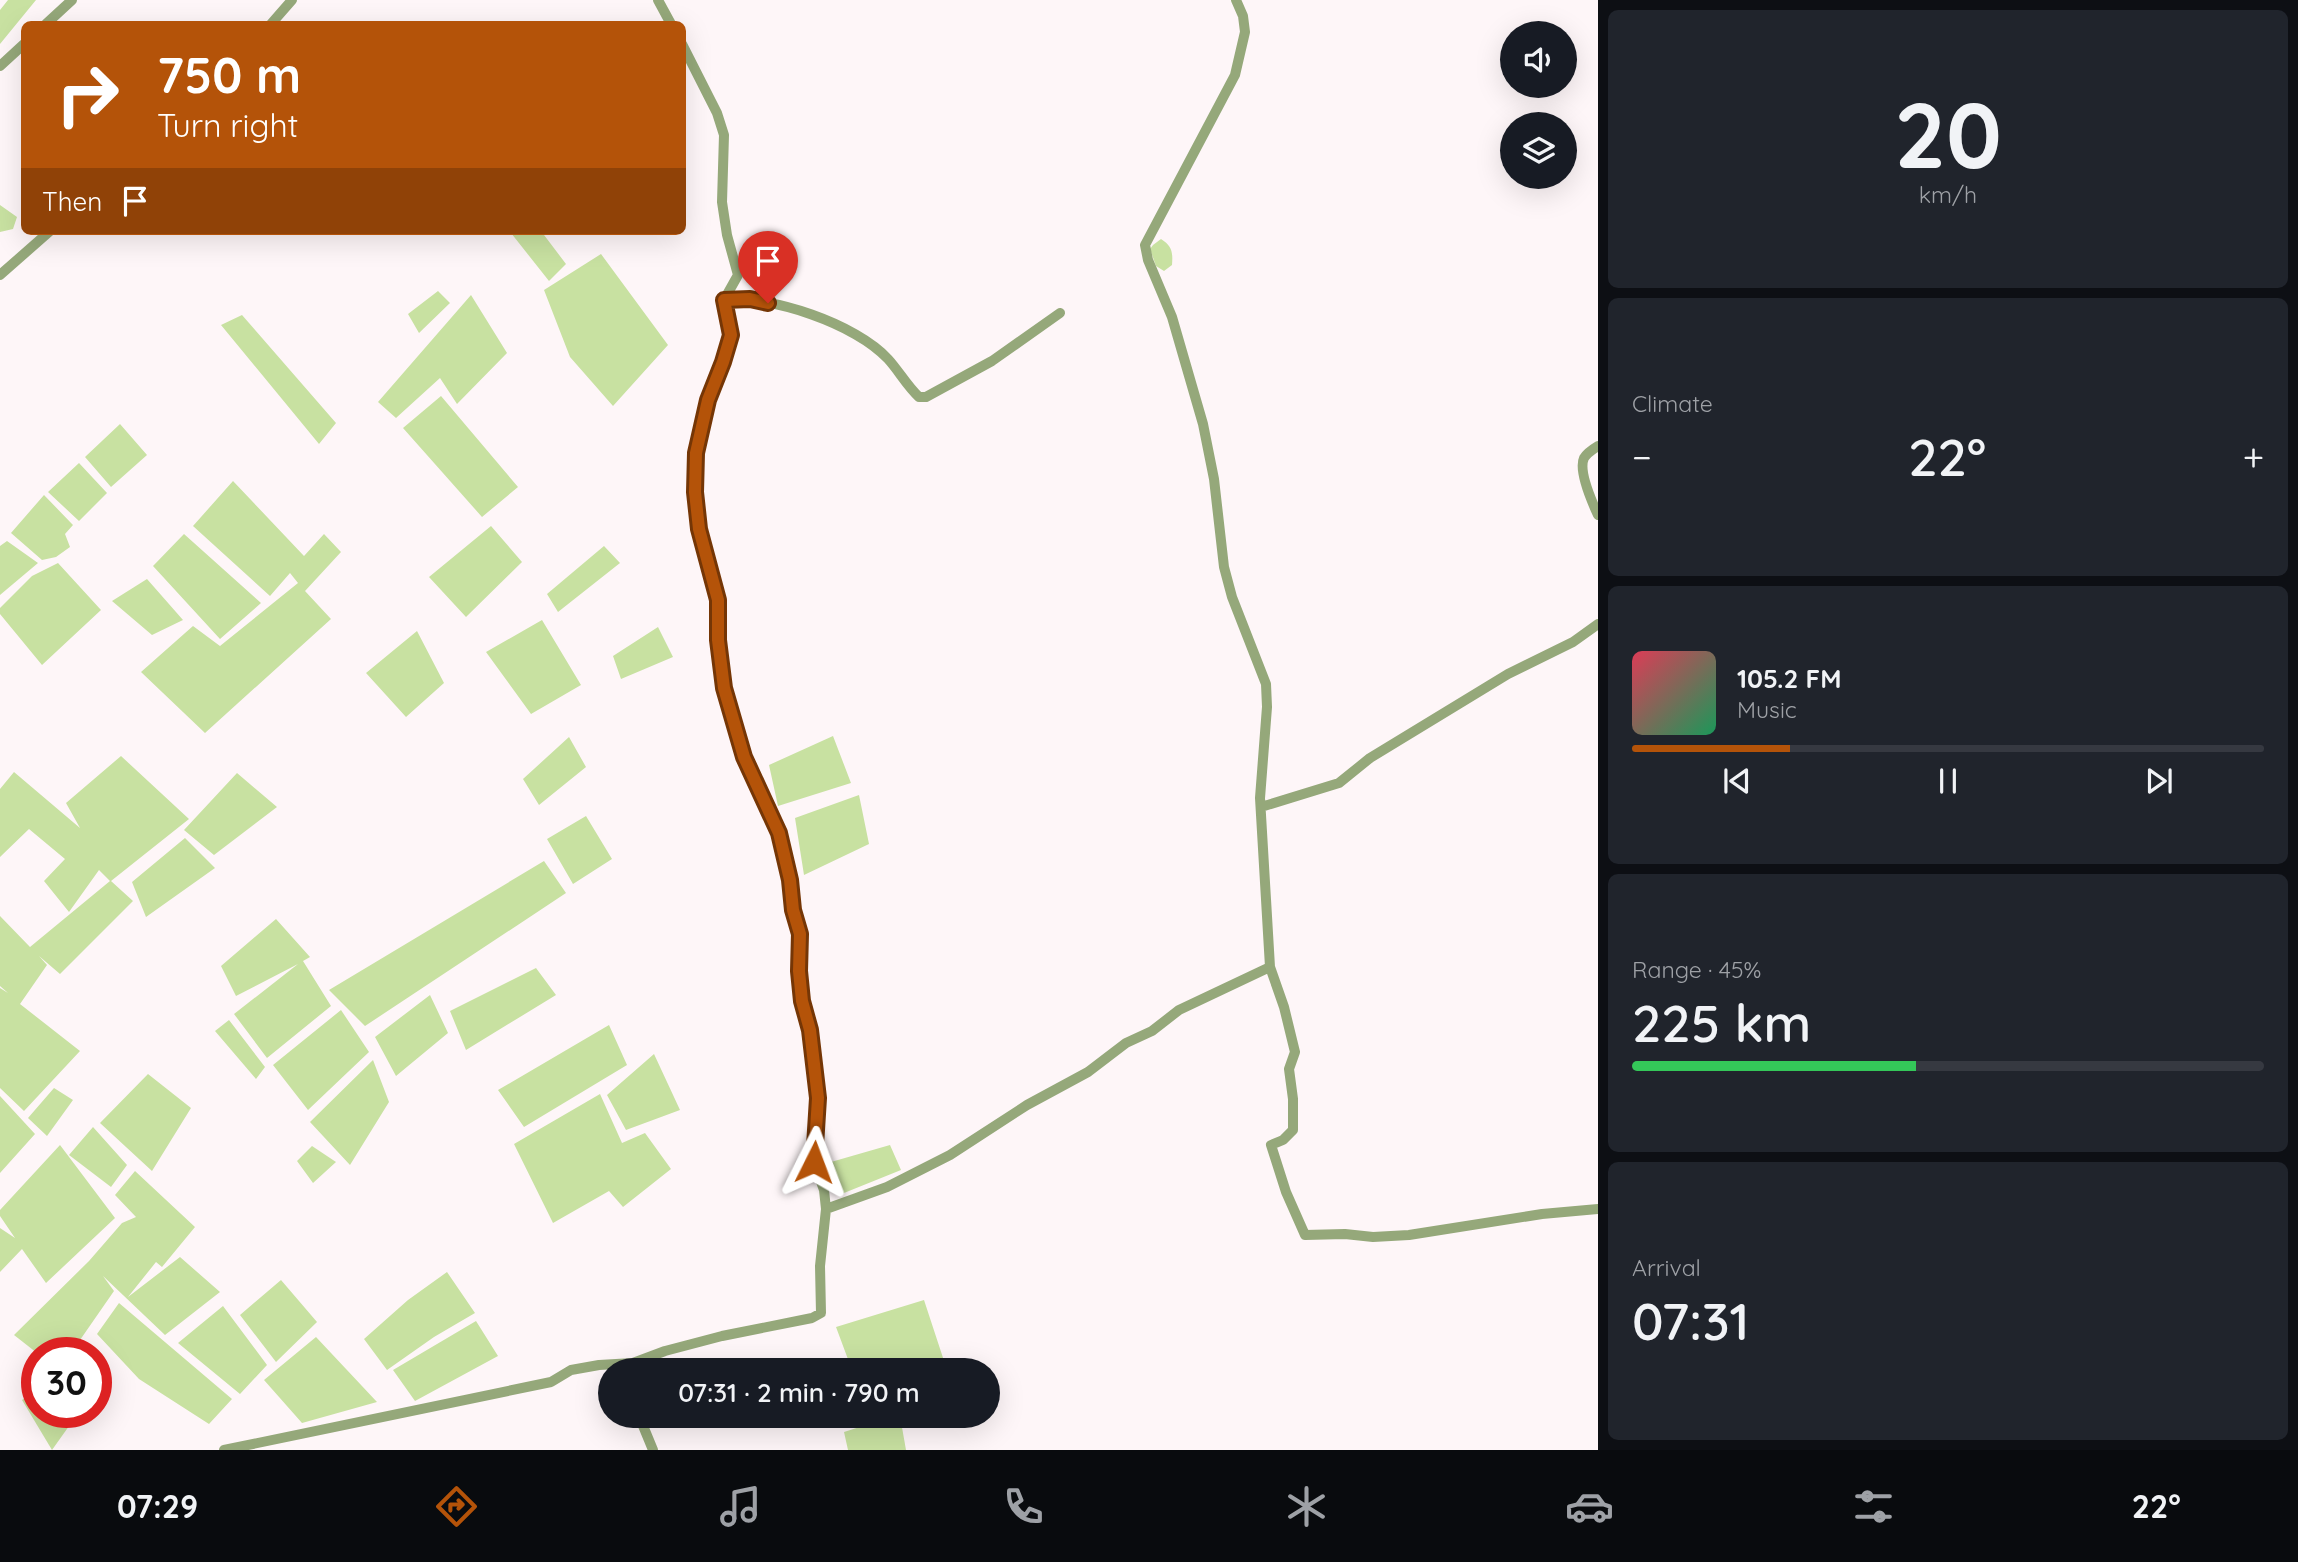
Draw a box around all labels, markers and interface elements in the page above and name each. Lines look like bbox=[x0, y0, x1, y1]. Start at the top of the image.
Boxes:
map controls bbox=[1500, 21, 1577, 189]
button: sound bbox=[1500, 21, 1577, 98]
text: 750 m bbox=[157, 44, 301, 105]
icon: right bbox=[42, 49, 133, 140]
text: 20 bbox=[1894, 77, 2002, 191]
text: Turn right bbox=[157, 105, 298, 145]
button: layers bbox=[1500, 112, 1577, 189]
text: km/h bbox=[1919, 180, 1977, 209]
icon: arrive bbox=[116, 182, 154, 220]
text: Then bbox=[42, 185, 102, 218]
pin bbox=[738, 231, 798, 303]
icon: arrive bbox=[749, 242, 787, 280]
text: Climate bbox=[1632, 389, 1713, 418]
text: 22° bbox=[1908, 424, 1986, 489]
text: − bbox=[1632, 433, 1652, 481]
text: + bbox=[2243, 433, 2264, 481]
text: 105.2 FM bbox=[1737, 662, 1841, 695]
text: Music bbox=[1737, 695, 1797, 724]
icon: previous bbox=[1718, 762, 1756, 800]
icon: pause bbox=[1929, 762, 1967, 800]
icon: next bbox=[2140, 762, 2178, 800]
text: Range · 45% bbox=[1632, 955, 1761, 984]
text: 225 km bbox=[1632, 990, 1811, 1055]
position arrow bbox=[777, 1125, 851, 1199]
text: Arrival bbox=[1632, 1253, 1701, 1282]
text: 07:31 bbox=[1632, 1288, 1750, 1353]
speed limit sign: 30 bbox=[21, 1337, 112, 1428]
text: 07:31 · 2 min · 790 m bbox=[678, 1376, 920, 1409]
icon: directions bbox=[432, 1482, 481, 1531]
icon: music bbox=[716, 1482, 765, 1531]
icon: phone bbox=[999, 1482, 1048, 1531]
icon: climate bbox=[1282, 1482, 1331, 1531]
icon: car bbox=[1565, 1482, 1614, 1531]
icon: filters bbox=[1849, 1482, 1898, 1531]
text: 07:29 bbox=[117, 1486, 198, 1526]
text: 22° bbox=[2132, 1486, 2181, 1526]

